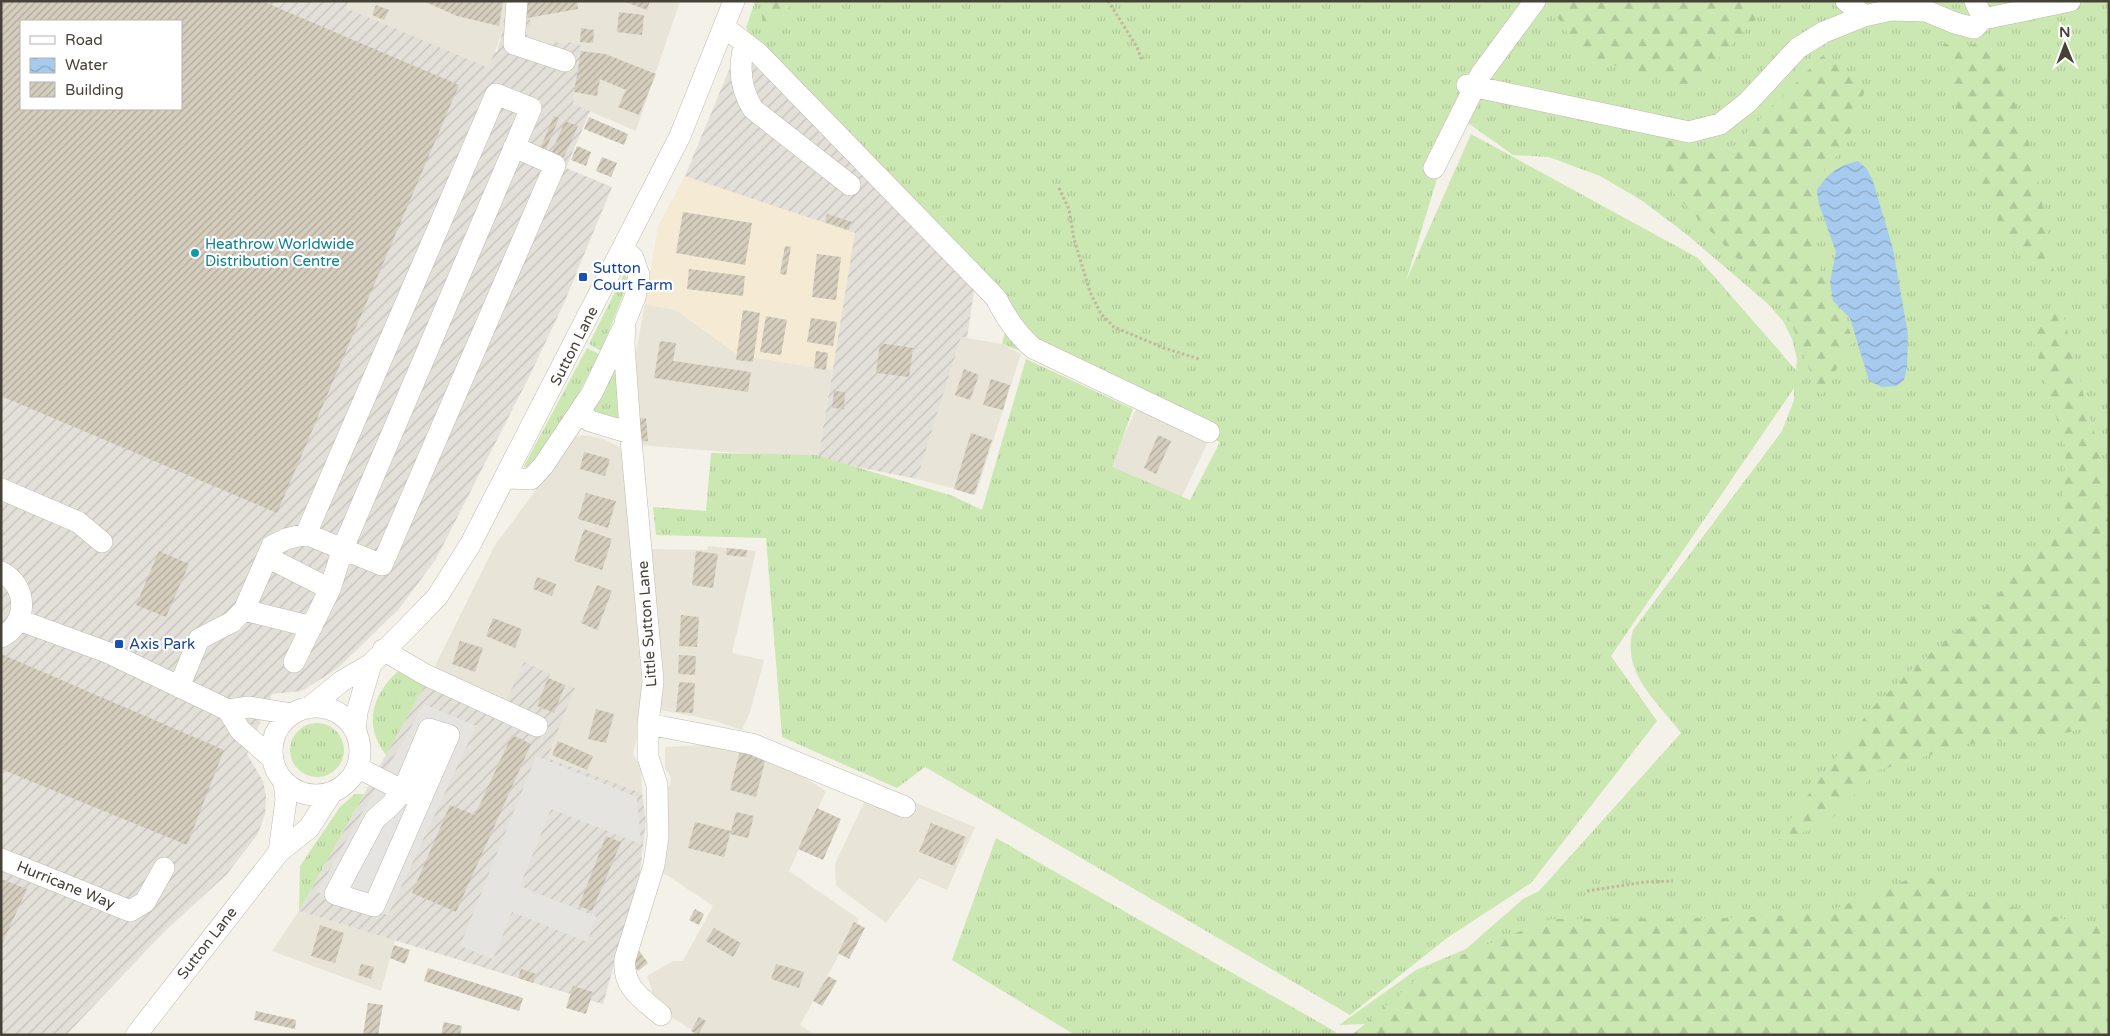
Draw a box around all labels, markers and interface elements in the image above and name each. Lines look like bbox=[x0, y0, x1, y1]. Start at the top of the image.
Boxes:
legend bbox=[20, 20, 182, 110]
north arrow bbox=[2040, 20, 2090, 70]
text: N bbox=[2059, 24, 2071, 41]
text: Road bbox=[65, 31, 103, 49]
text: Water bbox=[65, 56, 108, 74]
text: Building bbox=[65, 81, 124, 99]
place label: Heathrow Worldwide Distribution Centre bbox=[205, 235, 354, 270]
marker: Heathrow Worldwide Distribution Centre bbox=[189, 247, 201, 259]
place label: Sutton Court Farm bbox=[593, 259, 673, 294]
marker: Sutton Court Farm bbox=[577, 271, 589, 283]
street label: Sutton Lane bbox=[546, 303, 602, 389]
street label: Little Sutton Lane bbox=[634, 560, 660, 688]
place label: Axis Park bbox=[129, 635, 195, 653]
marker: Axis Park bbox=[113, 638, 125, 650]
street label: Hurricane Way bbox=[14, 857, 118, 913]
street label: Sutton Lane bbox=[173, 903, 241, 983]

